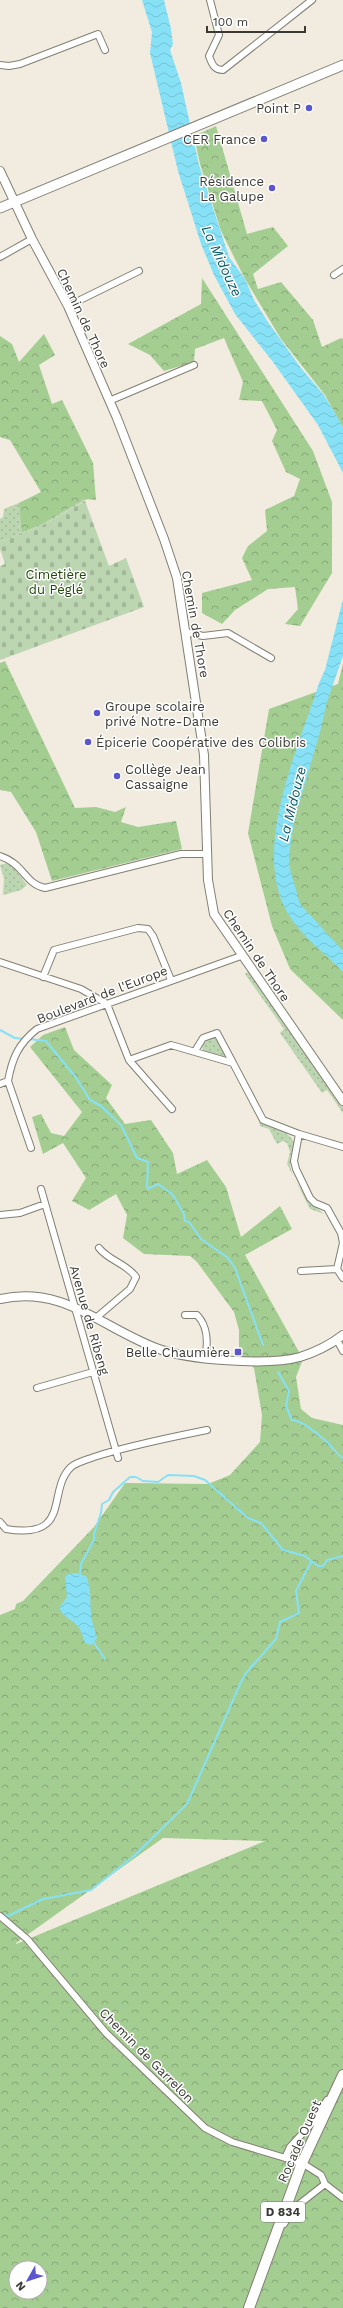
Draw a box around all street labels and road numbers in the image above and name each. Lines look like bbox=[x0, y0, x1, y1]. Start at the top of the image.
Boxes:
street label: Chemin de Thore bbox=[54, 266, 113, 371]
street label: Chemin de Thore bbox=[179, 569, 212, 679]
street label: Chemin de Thore bbox=[220, 906, 293, 1004]
street label: Boulevard de l'Europe bbox=[35, 963, 170, 1026]
street label: Avenue de Ribeng bbox=[67, 1264, 112, 1377]
street label: Chemin de Garrelon bbox=[96, 2005, 197, 2106]
street label: Rocade Ouest bbox=[275, 2097, 325, 2185]
road number: D 834 bbox=[261, 2202, 305, 2222]

